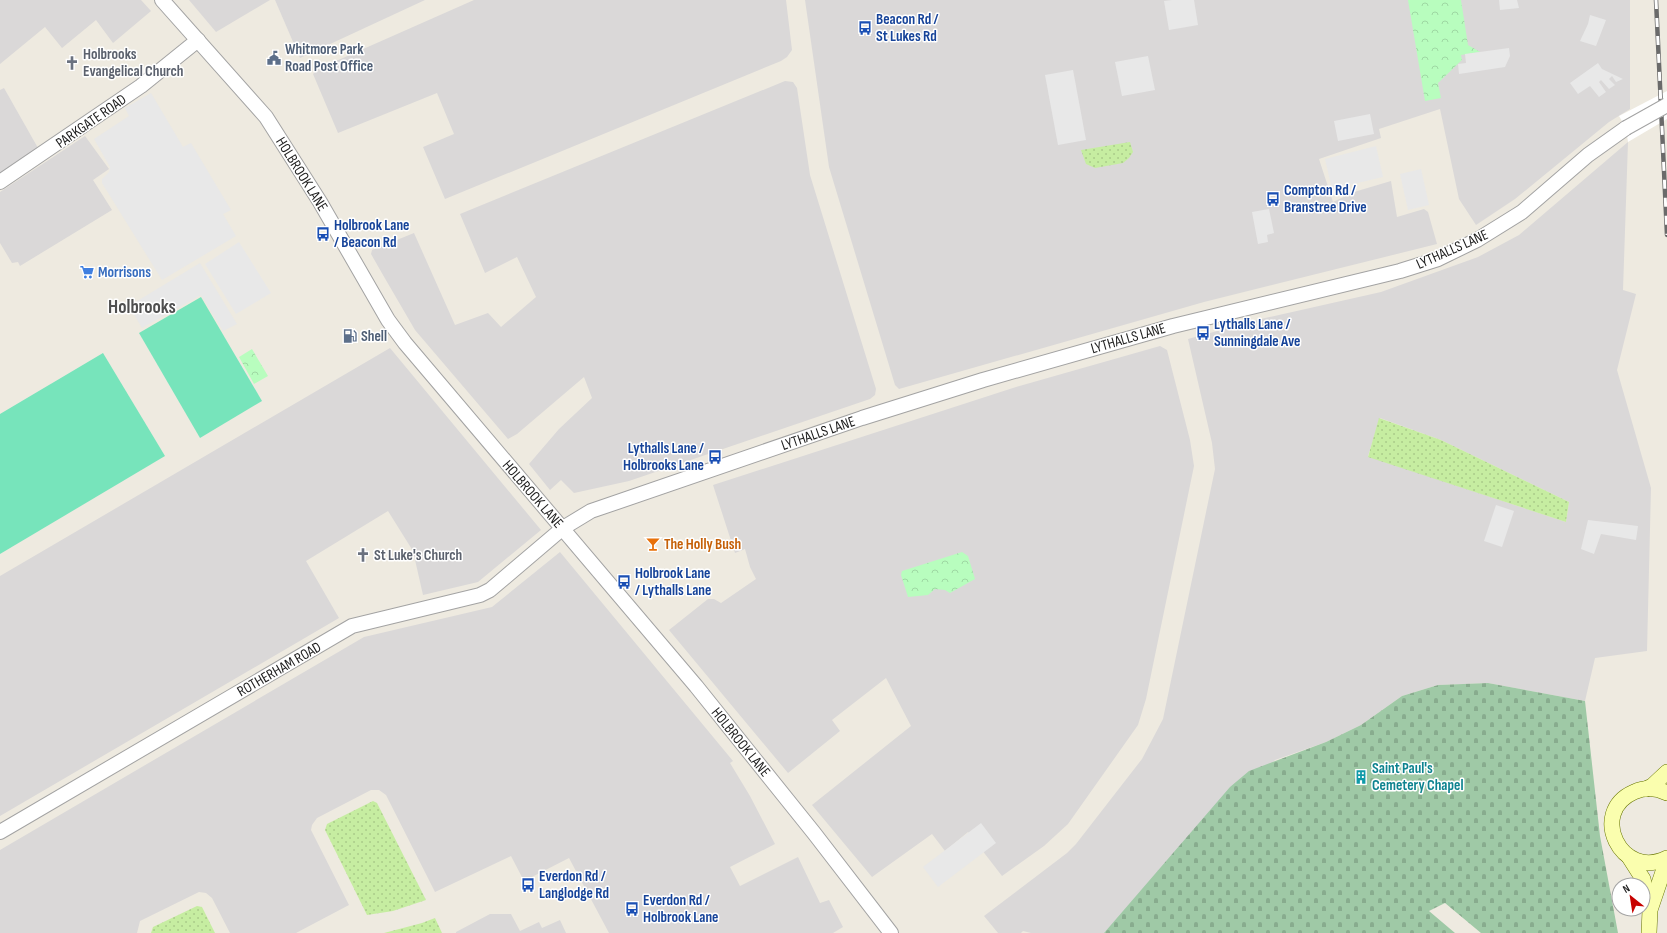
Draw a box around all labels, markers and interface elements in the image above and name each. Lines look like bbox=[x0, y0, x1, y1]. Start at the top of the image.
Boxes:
place label: Beacon Rd / St Lukes Rd bbox=[876, 10, 939, 46]
bus stop icon: Beacon Rd / St Lukes Rd bbox=[857, 20, 873, 36]
place label: Whitmore Park Road Post Office bbox=[285, 40, 373, 76]
place label: Holbrooks Evangelical Church bbox=[83, 45, 183, 81]
public building icon: Whitmore Park Road Post Office bbox=[266, 50, 282, 66]
church icon: Holbrooks Evangelical Church bbox=[64, 55, 80, 71]
street label: PARKGATE ROAD bbox=[52, 90, 130, 153]
street label: HOLBROOK LANE bbox=[271, 134, 332, 215]
place label: Compton Rd / Branstree Drive bbox=[1284, 181, 1367, 217]
bus stop icon: Compton Rd / Branstree Drive bbox=[1265, 191, 1281, 207]
place label: Holbrook Lane / Beacon Rd bbox=[334, 216, 410, 252]
street label: LYTHALLS LANE bbox=[1413, 225, 1491, 274]
bus stop icon: Holbrook Lane / Beacon Rd bbox=[315, 226, 331, 242]
place label: Morrisons bbox=[98, 263, 151, 282]
supermarket icon: Morrisons bbox=[79, 264, 95, 280]
district label: Holbrooks bbox=[108, 296, 176, 319]
place label: Lythalls Lane / Sunningdale Ave bbox=[1214, 315, 1300, 351]
street label: LYTHALLS LANE bbox=[1089, 319, 1168, 358]
bus stop icon: Lythalls Lane / Sunningdale Ave bbox=[1195, 325, 1211, 341]
place label: Shell bbox=[361, 327, 387, 346]
fuel station icon: Shell bbox=[342, 328, 358, 344]
street label: LYTHALLS LANE bbox=[779, 412, 858, 455]
place label: Lythalls Lane / Holbrooks Lane bbox=[623, 439, 704, 475]
bus stop icon: Lythalls Lane / Holbrooks Lane bbox=[707, 449, 723, 465]
street label: HOLBROOK LANE bbox=[498, 456, 567, 532]
place label: The Holly Bush bbox=[664, 535, 741, 554]
bar icon: The Holly Bush bbox=[645, 536, 661, 552]
place label: St Luke's Church bbox=[374, 546, 462, 565]
church icon: St Luke's Church bbox=[355, 547, 371, 563]
place label: Holbrook Lane / Lythalls Lane bbox=[635, 564, 711, 600]
bus stop icon: Holbrook Lane / Lythalls Lane bbox=[616, 574, 632, 590]
street label: ROTHERHAM ROAD bbox=[234, 638, 325, 701]
street label: HOLBROOK LANE bbox=[707, 704, 774, 781]
place label: Saint Paul's Cemetery Chapel bbox=[1372, 759, 1463, 795]
building icon: Saint Paul's Cemetery Chapel bbox=[1353, 769, 1369, 785]
place label: Everdon Rd / Langlodge Rd bbox=[539, 867, 609, 903]
bus stop icon: Everdon Rd / Langlodge Rd bbox=[520, 877, 536, 893]
north arrow bbox=[1611, 877, 1651, 917]
text: N bbox=[1620, 882, 1632, 896]
place label: Everdon Rd / Holbrook Lane bbox=[643, 891, 719, 927]
bus stop icon: Everdon Rd / Holbrook Lane bbox=[624, 901, 640, 917]

